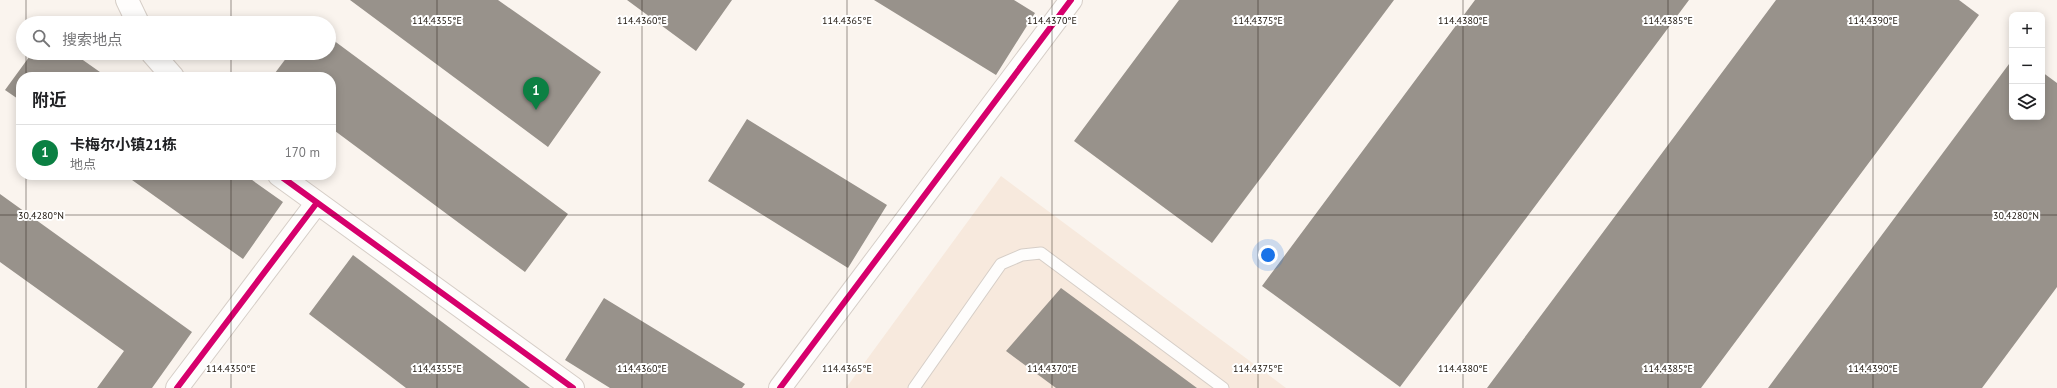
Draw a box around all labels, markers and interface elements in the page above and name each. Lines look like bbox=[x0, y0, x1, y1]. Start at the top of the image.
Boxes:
map controls bbox=[2009, 12, 2045, 120]
button: + bbox=[2009, 12, 2045, 48]
text: 114.4355°E bbox=[412, 14, 462, 27]
text: 114.4360°E bbox=[617, 14, 667, 27]
text: 114.4365°E bbox=[822, 14, 872, 27]
text: 114.4370°E bbox=[1027, 14, 1077, 27]
text: 114.4375°E bbox=[1233, 14, 1283, 27]
text: 114.4380°E bbox=[1438, 14, 1488, 27]
text: 114.4385°E bbox=[1643, 14, 1693, 27]
text: 114.4390°E bbox=[1848, 14, 1898, 27]
search box bbox=[16, 16, 336, 60]
icon: search bbox=[30, 27, 52, 49]
text: 搜索地点 bbox=[62, 30, 122, 49]
button: − bbox=[2009, 48, 2045, 84]
pin: 1 bbox=[523, 77, 549, 110]
button: layers bbox=[2009, 84, 2045, 120]
text: 附近 bbox=[32, 89, 66, 111]
text: 卡梅尔小镇21栋 bbox=[70, 135, 177, 154]
text: 1 bbox=[41, 144, 49, 161]
text: 170 m bbox=[285, 144, 320, 161]
text: 地点 bbox=[70, 156, 96, 173]
text: 30.4280°N bbox=[18, 209, 64, 222]
text: 30.4280°N bbox=[1993, 209, 2039, 222]
your location bbox=[1258, 245, 1278, 265]
text: 114.4350°E bbox=[206, 362, 256, 375]
text: 114.4355°E bbox=[412, 362, 462, 375]
text: 114.4360°E bbox=[617, 362, 667, 375]
text: 114.4365°E bbox=[822, 362, 872, 375]
text: 114.4370°E bbox=[1027, 362, 1077, 375]
text: 114.4375°E bbox=[1233, 362, 1283, 375]
text: 114.4380°E bbox=[1438, 362, 1488, 375]
text: 114.4385°E bbox=[1643, 362, 1693, 375]
text: 114.4390°E bbox=[1848, 362, 1898, 375]

